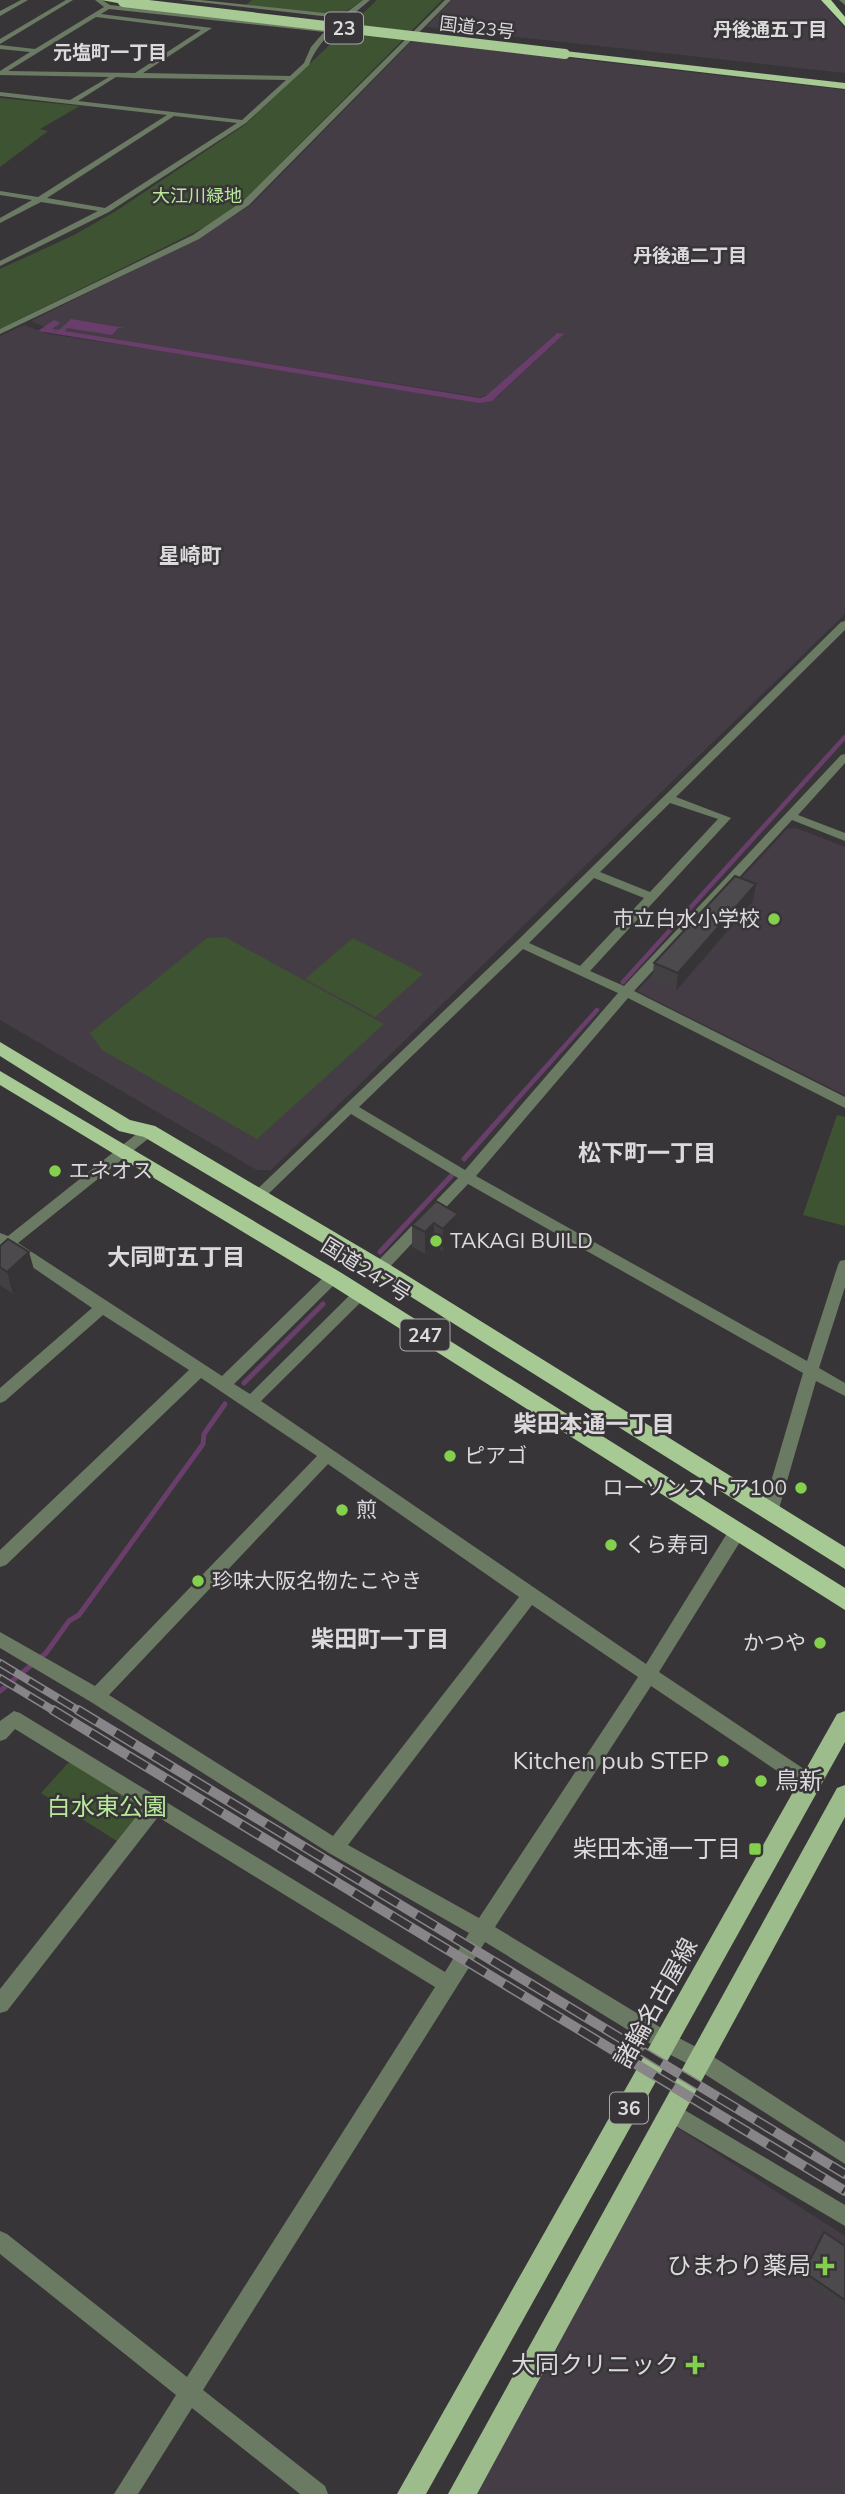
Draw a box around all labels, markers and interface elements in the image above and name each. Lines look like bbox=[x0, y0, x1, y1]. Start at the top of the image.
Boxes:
street label: 国道23号 bbox=[438, 11, 516, 44]
road number: 23 bbox=[325, 12, 363, 44]
district label: 丹後通五丁目 bbox=[713, 17, 827, 41]
district label: 元塩町一丁目 bbox=[53, 40, 167, 64]
park label: 大江川緑地 bbox=[152, 184, 242, 207]
district label: 丹後通二丁目 bbox=[633, 243, 747, 267]
district label: 星崎町 bbox=[159, 542, 222, 568]
place label: 市立白水小学校 bbox=[613, 905, 760, 931]
marker: 市立白水小学校 bbox=[766, 911, 782, 927]
district label: 松下町一丁目 bbox=[578, 1138, 716, 1167]
place label: エネオス bbox=[69, 1157, 153, 1183]
marker: エネオス bbox=[47, 1163, 63, 1179]
place label: TAKAGI BUILD bbox=[450, 1227, 593, 1253]
street label: 国道247号 bbox=[317, 1231, 416, 1307]
marker: TAKAGI BUILD bbox=[428, 1233, 444, 1249]
district label: 大同町五丁目 bbox=[107, 1242, 245, 1271]
road number: 247 bbox=[400, 1320, 450, 1350]
district label: 柴田本通一丁目 bbox=[514, 1409, 675, 1438]
place label: ピアゴ bbox=[464, 1442, 527, 1468]
marker: ピアゴ bbox=[442, 1448, 458, 1464]
place label: ローソンストア100 bbox=[603, 1474, 787, 1500]
marker: ローソンストア100 bbox=[793, 1480, 809, 1496]
place label: 煎 bbox=[356, 1496, 377, 1522]
marker: 煎 bbox=[334, 1502, 350, 1518]
place label: くら寿司 bbox=[625, 1531, 709, 1557]
marker: くら寿司 bbox=[603, 1537, 619, 1553]
place label: 珍味大阪名物たこやき bbox=[212, 1567, 422, 1593]
marker: 珍味大阪名物たこやき bbox=[190, 1573, 206, 1589]
district label: 柴田町一丁目 bbox=[311, 1624, 449, 1653]
place label: かつや bbox=[743, 1629, 806, 1655]
marker: かつや bbox=[812, 1635, 828, 1651]
place label: Kitchen pub STEP bbox=[513, 1745, 709, 1775]
marker: Kitchen pub STEP bbox=[715, 1753, 731, 1769]
place label: 鳥新 bbox=[775, 1765, 823, 1795]
marker: 鳥新 bbox=[753, 1773, 769, 1789]
park label: 白水東公園 bbox=[47, 1791, 167, 1821]
place label: 柴田本通一丁目 bbox=[573, 1833, 741, 1863]
marker: 柴田本通一丁目 bbox=[747, 1841, 763, 1857]
street label: 諸輪名古屋線 bbox=[607, 1932, 703, 2073]
road number: 36 bbox=[610, 2092, 648, 2124]
place label: ひまわり薬局 bbox=[667, 2250, 811, 2280]
marker: ひまわり薬局 bbox=[817, 2258, 833, 2274]
place label: 大同クリニック bbox=[511, 2349, 679, 2379]
marker: 大同クリニック bbox=[685, 2355, 705, 2375]

